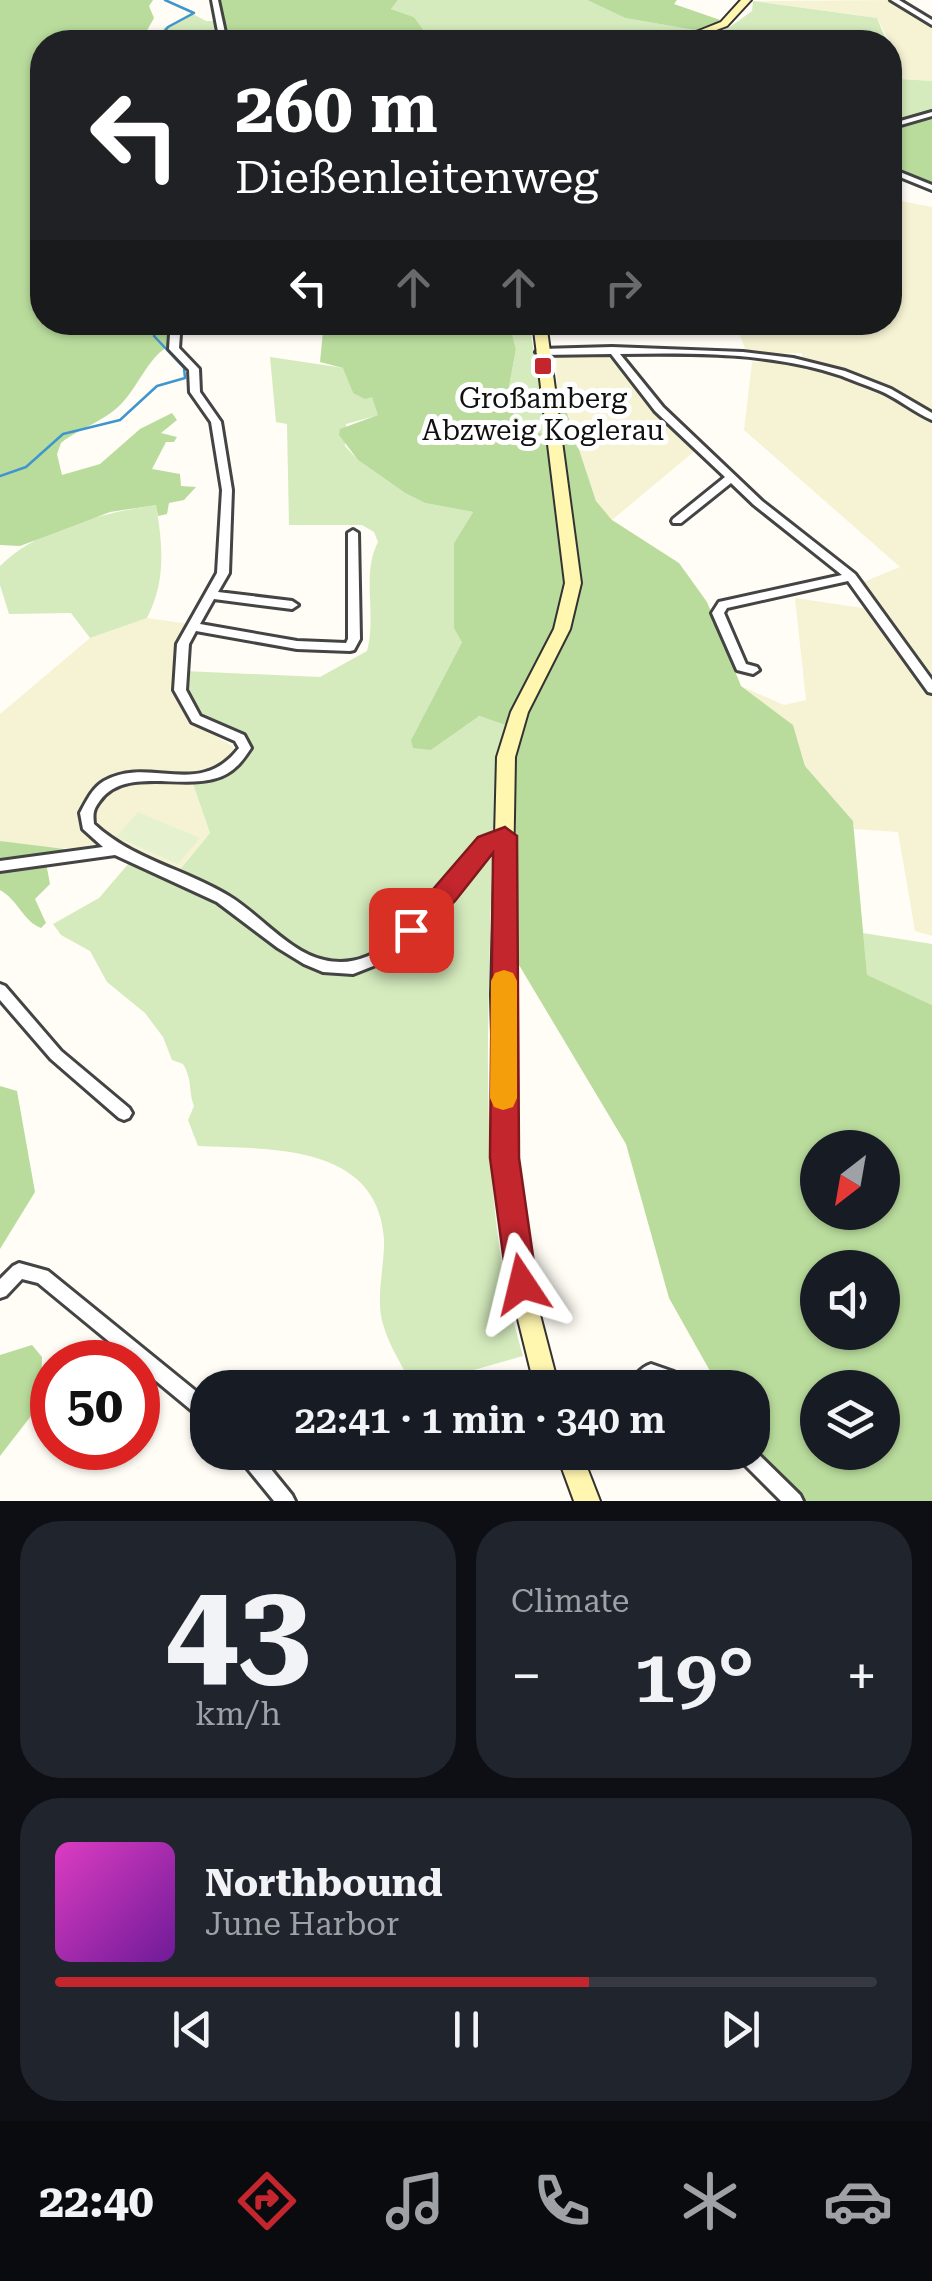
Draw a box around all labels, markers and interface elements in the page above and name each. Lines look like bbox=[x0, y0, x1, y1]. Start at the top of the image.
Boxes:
text: 260 m bbox=[235, 67, 438, 149]
icon: left bbox=[70, 70, 200, 200]
text: Dießenleitenweg bbox=[235, 151, 598, 204]
icon: left bbox=[281, 260, 336, 315]
icon: ahead bbox=[386, 260, 441, 315]
icon: ahead bbox=[491, 260, 546, 315]
icon: right bbox=[596, 260, 651, 315]
marker: Großamberg Abzweig Koglerau bbox=[532, 355, 554, 377]
place label: Großamberg Abzweig Koglerau bbox=[422, 382, 664, 447]
pin bbox=[369, 888, 454, 973]
icon: arrive bbox=[384, 903, 439, 958]
north arrow bbox=[800, 1130, 900, 1230]
map controls bbox=[800, 1130, 900, 1470]
position arrow bbox=[470, 1232, 574, 1336]
button: sound bbox=[800, 1250, 900, 1350]
speed limit sign: 50 bbox=[30, 1340, 160, 1470]
button: layers bbox=[800, 1370, 900, 1470]
text: 22:41 · 1 min · 340 m bbox=[295, 1398, 666, 1442]
text: 43 bbox=[165, 1553, 311, 1706]
text: Climate bbox=[511, 1582, 629, 1620]
text: 19° bbox=[633, 1632, 755, 1720]
text: − bbox=[511, 1644, 542, 1708]
text: + bbox=[846, 1644, 877, 1708]
text: km/h bbox=[195, 1695, 281, 1733]
text: Northbound bbox=[205, 1861, 443, 1905]
text: June Harbor bbox=[205, 1905, 399, 1943]
icon: previous bbox=[165, 2002, 220, 2057]
icon: pause bbox=[439, 2002, 494, 2057]
icon: next bbox=[713, 2002, 768, 2057]
icon: directions bbox=[232, 2166, 302, 2236]
icon: music bbox=[380, 2166, 450, 2236]
icon: phone bbox=[527, 2166, 597, 2236]
icon: climate bbox=[675, 2166, 745, 2236]
icon: car bbox=[823, 2166, 893, 2236]
text: 22:40 bbox=[39, 2175, 154, 2228]

